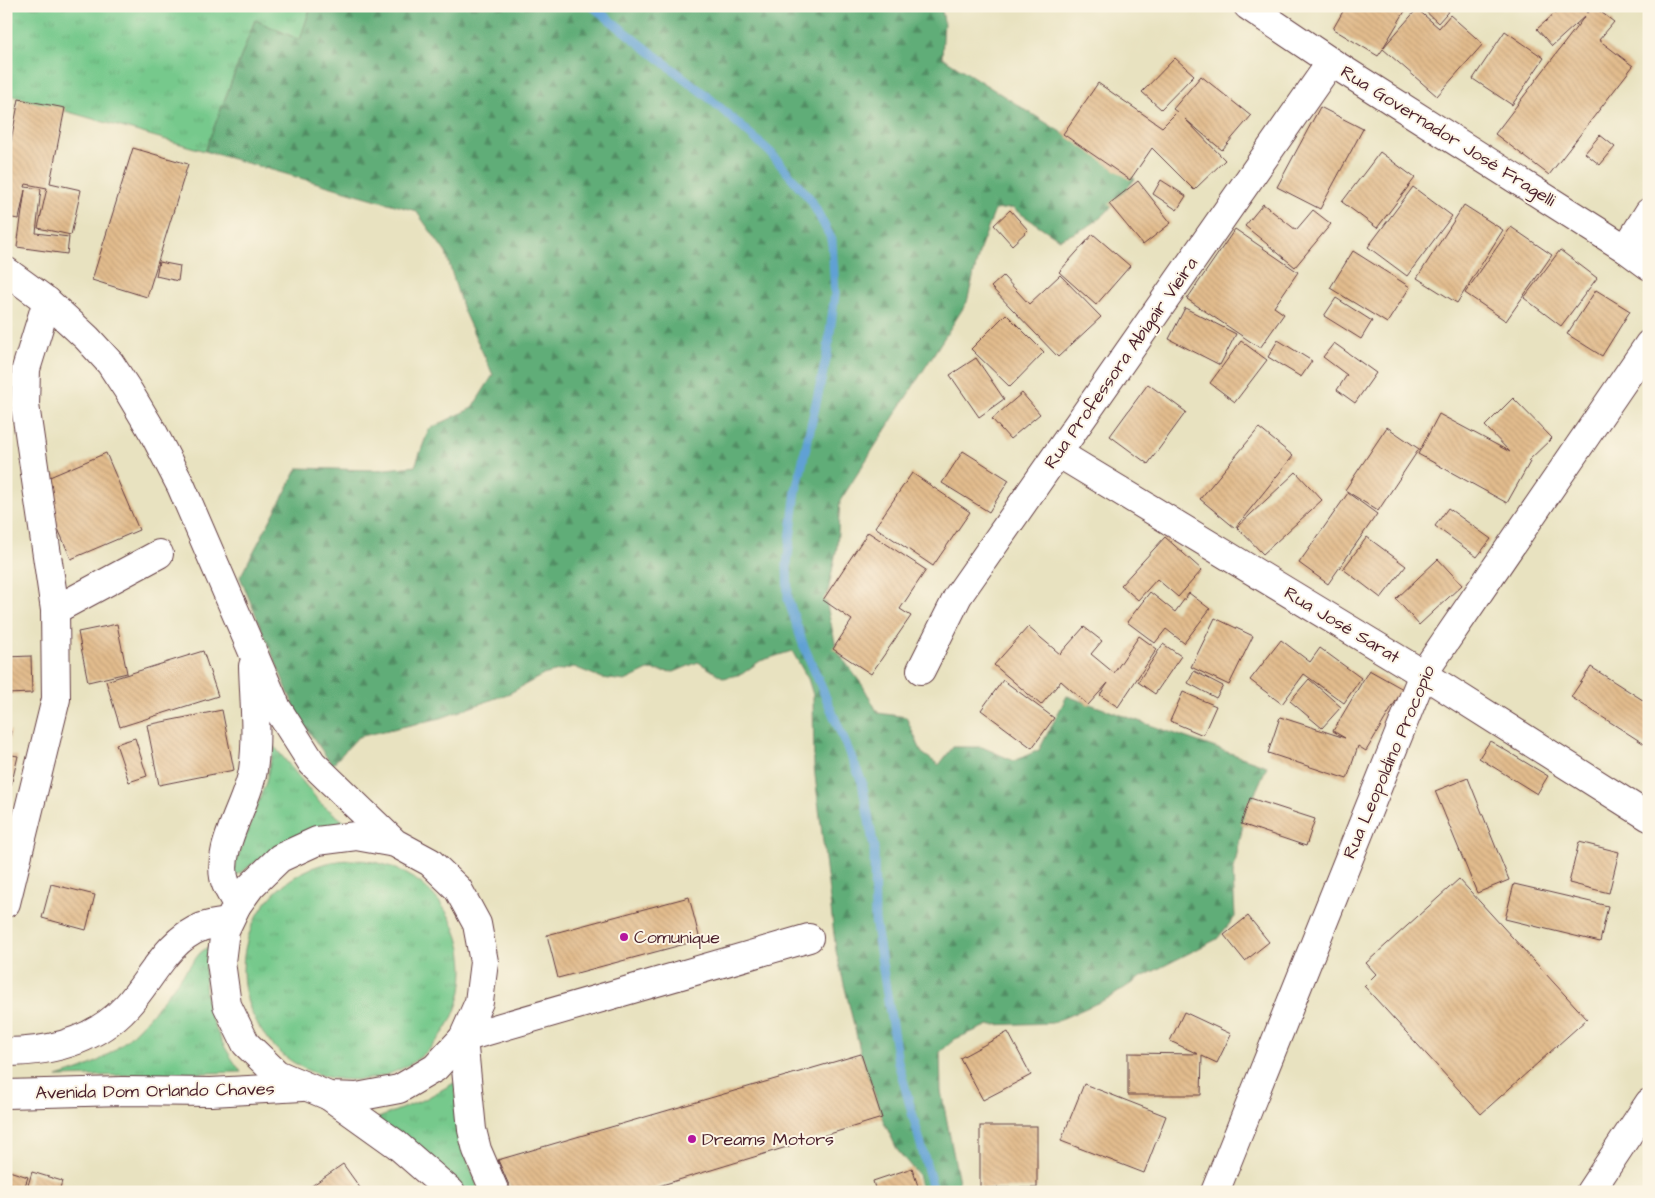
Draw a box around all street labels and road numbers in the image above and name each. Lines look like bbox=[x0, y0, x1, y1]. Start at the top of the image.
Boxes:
street label: Rua Governador José Fragelli bbox=[1335, 59, 1561, 214]
street label: Rua Professora Abigair Vieira bbox=[1038, 252, 1205, 474]
street label: Rua José Sarat bbox=[1279, 581, 1405, 670]
street label: Rua Leopoldino Procopio bbox=[1337, 661, 1441, 863]
street label: Avenida Dom Orlando Chaves bbox=[35, 1076, 275, 1106]

